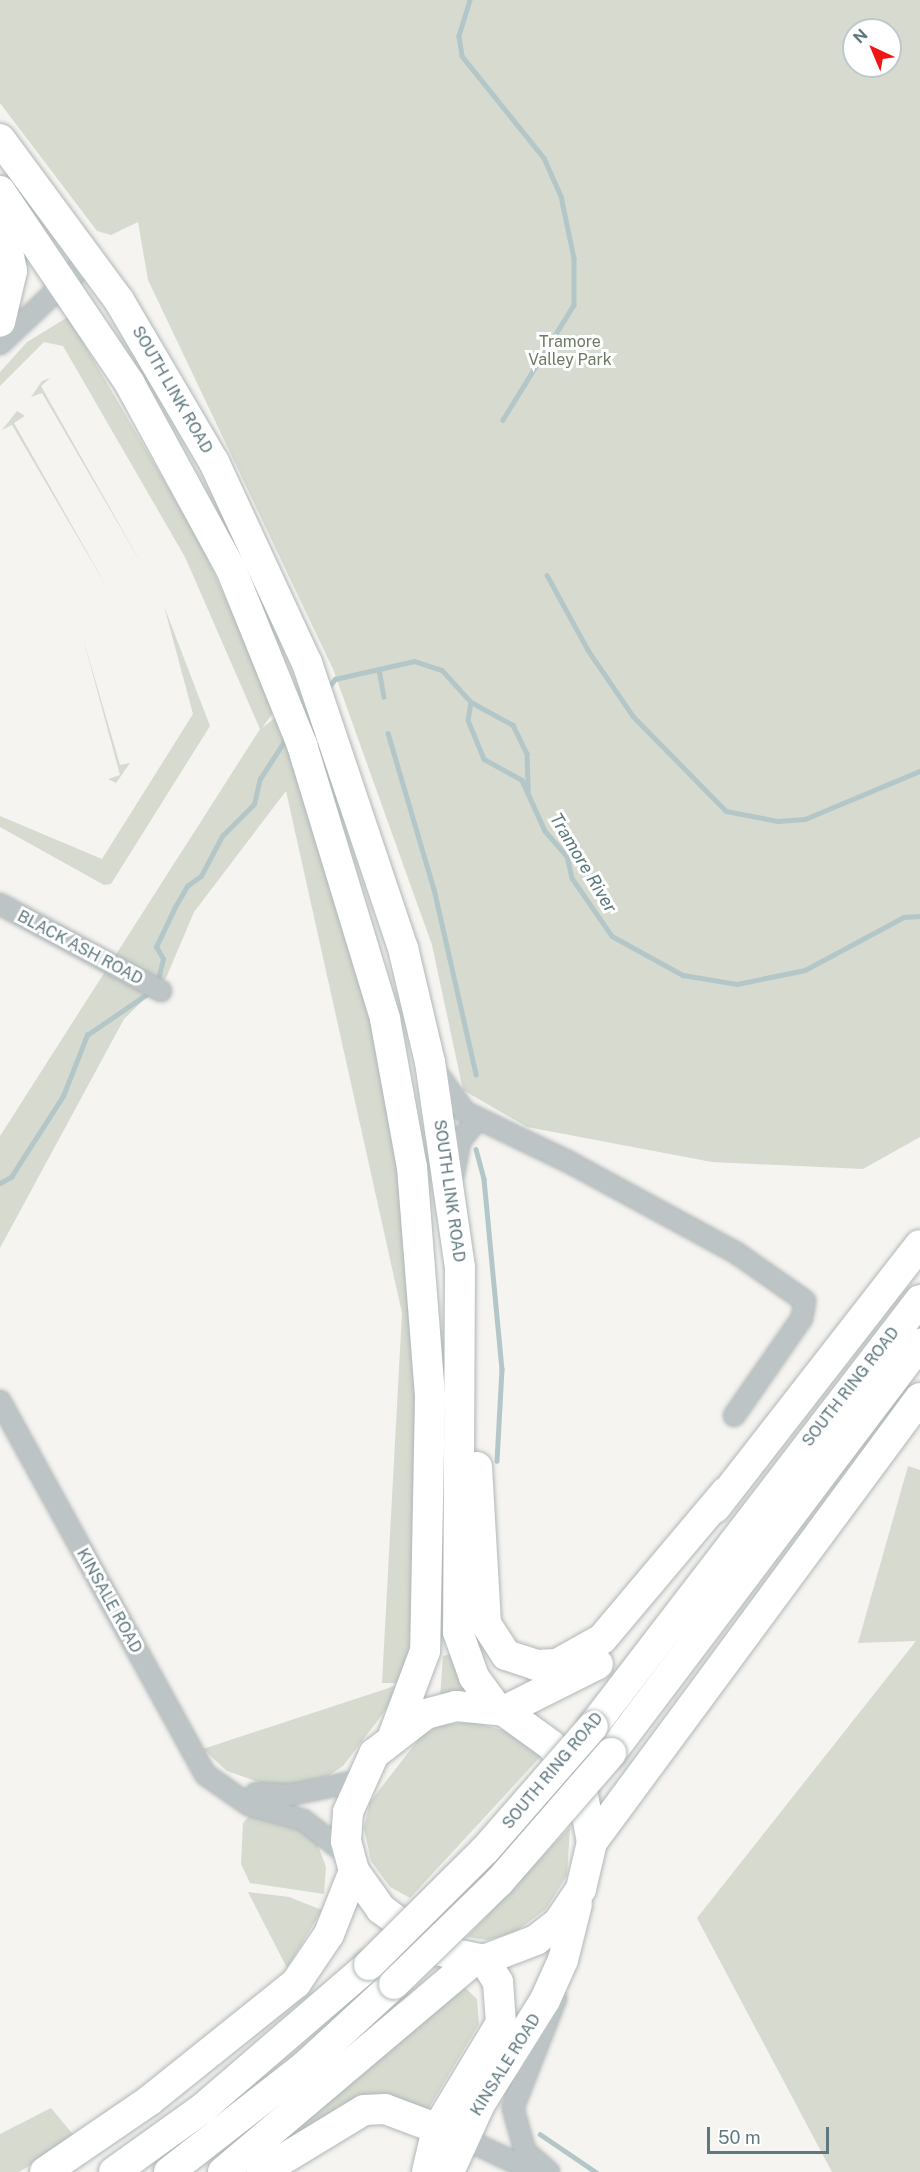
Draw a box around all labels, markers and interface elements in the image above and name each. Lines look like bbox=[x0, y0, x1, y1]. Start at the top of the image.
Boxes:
north arrow bbox=[842, 18, 902, 78]
text: N bbox=[849, 25, 872, 47]
street label: SOUTH LINK ROAD bbox=[128, 323, 216, 457]
park label: Tramore Valley Park bbox=[528, 332, 612, 370]
water label: Tramore River bbox=[545, 809, 621, 917]
street label: BLACK ASH ROAD bbox=[14, 907, 146, 989]
street label: SOUTH LINK ROAD bbox=[429, 1118, 469, 1264]
street label: SOUTH RING ROAD bbox=[798, 1323, 904, 1451]
street label: KINSALE ROAD bbox=[72, 1545, 146, 1657]
street label: SOUTH RING ROAD bbox=[499, 1709, 607, 1833]
street label: KINSALE ROAD bbox=[467, 2010, 545, 2120]
scale bar bbox=[710, 2115, 832, 2153]
text: 50 m bbox=[718, 2127, 761, 2148]

